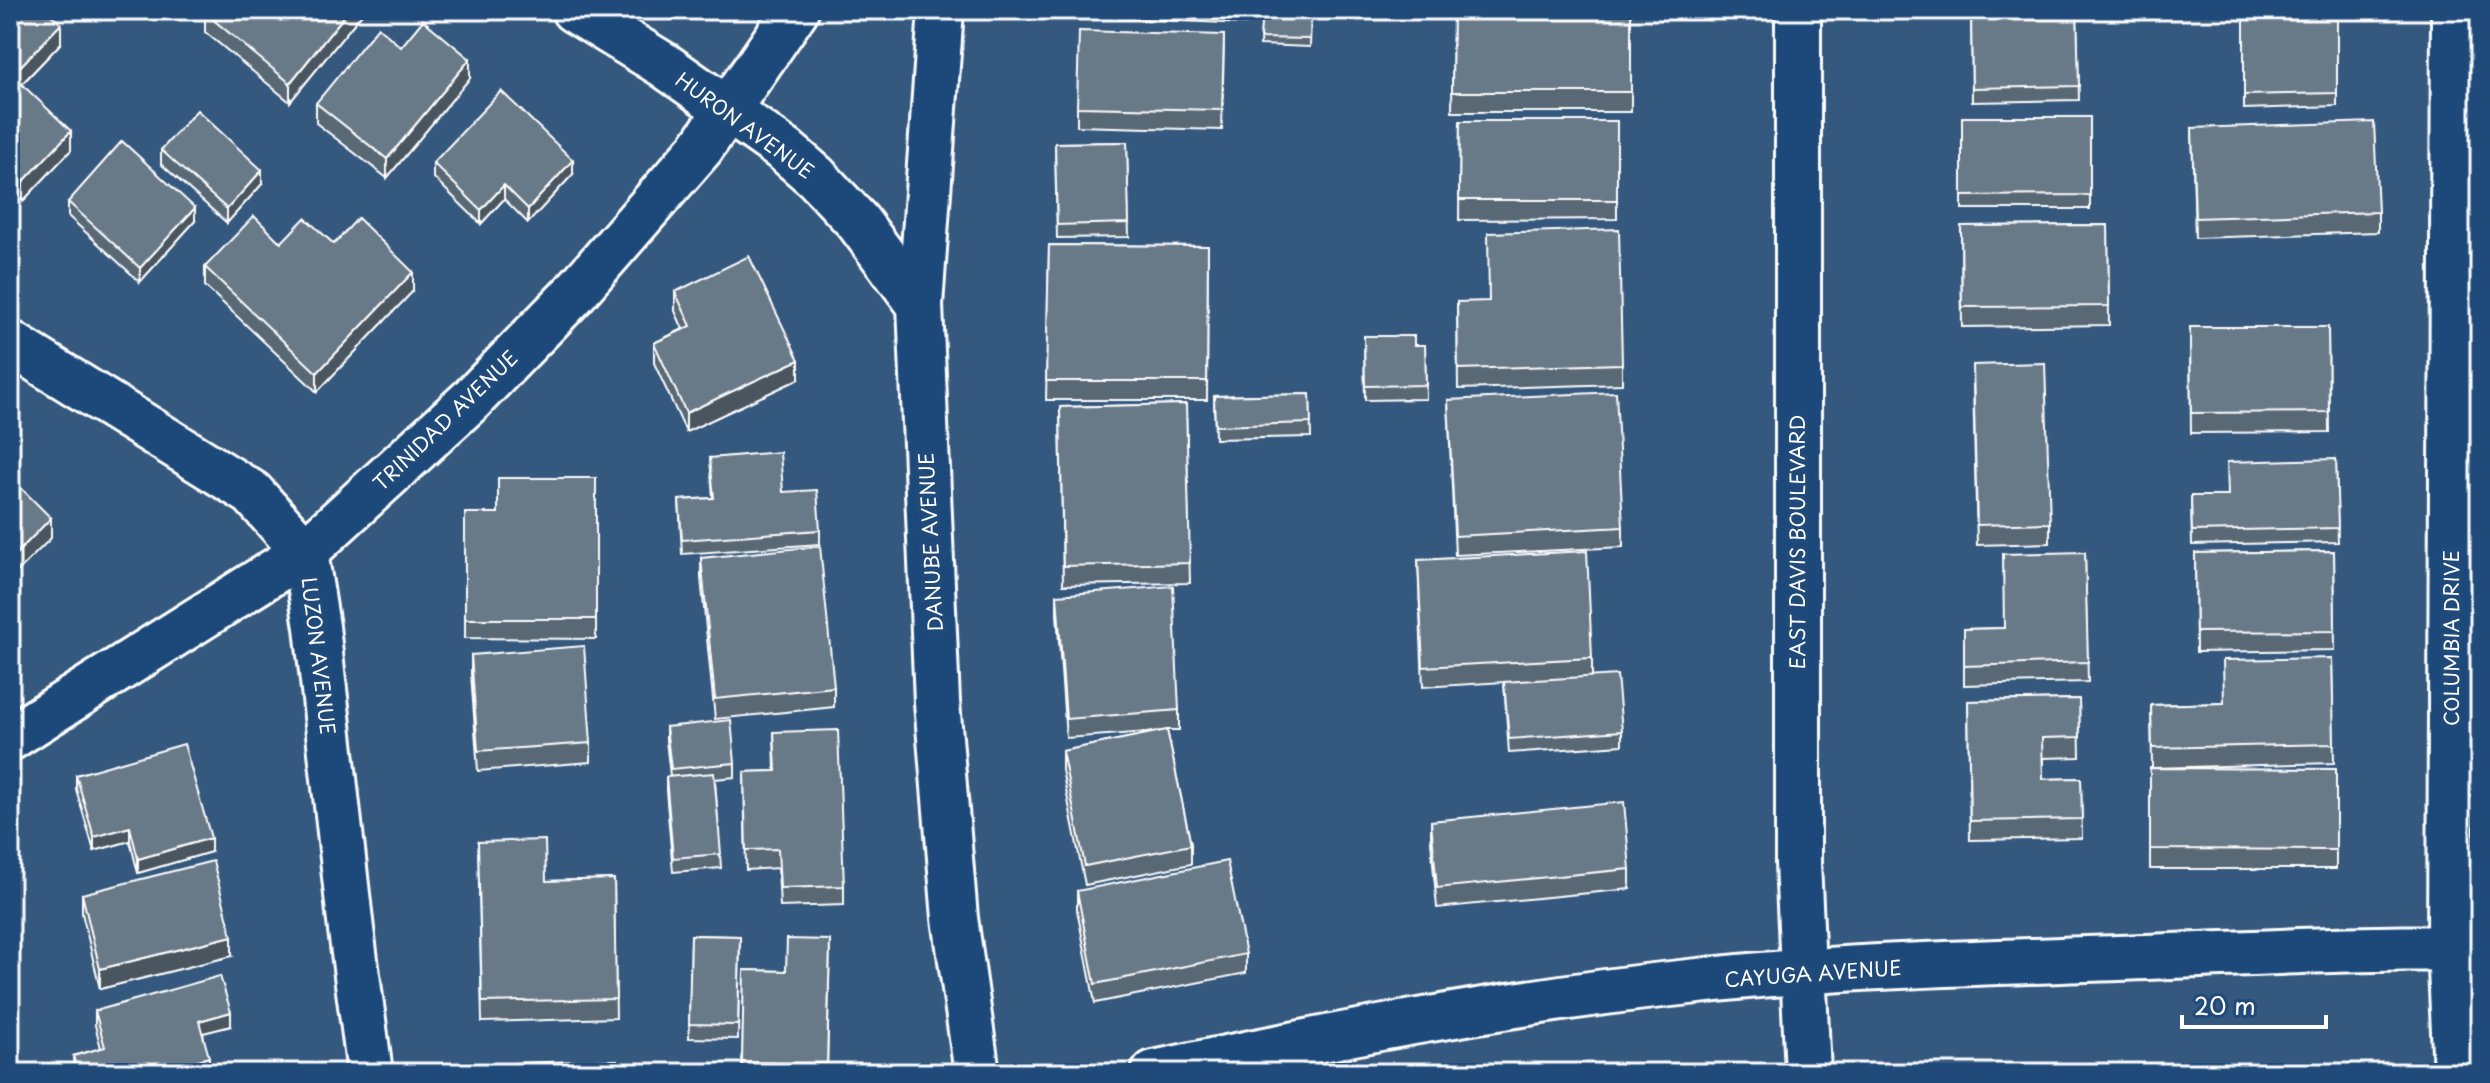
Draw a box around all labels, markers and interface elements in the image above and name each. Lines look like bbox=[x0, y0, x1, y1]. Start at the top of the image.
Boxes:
street label: HURON AVENUE bbox=[670, 64, 820, 186]
street label: TRINIDAD AVENUE bbox=[366, 343, 524, 497]
street label: EAST DAVIS BOULEVARD bbox=[1782, 415, 1812, 669]
street label: DANUBE AVENUE bbox=[910, 452, 950, 632]
street label: COLUMBIA DRIVE bbox=[2436, 550, 2466, 726]
street label: LUZON AVENUE bbox=[294, 576, 344, 736]
street label: CAYUGA AVENUE bbox=[1723, 952, 1903, 994]
scale bar bbox=[2182, 979, 2326, 1029]
text: 20 m bbox=[2194, 987, 2256, 1023]

